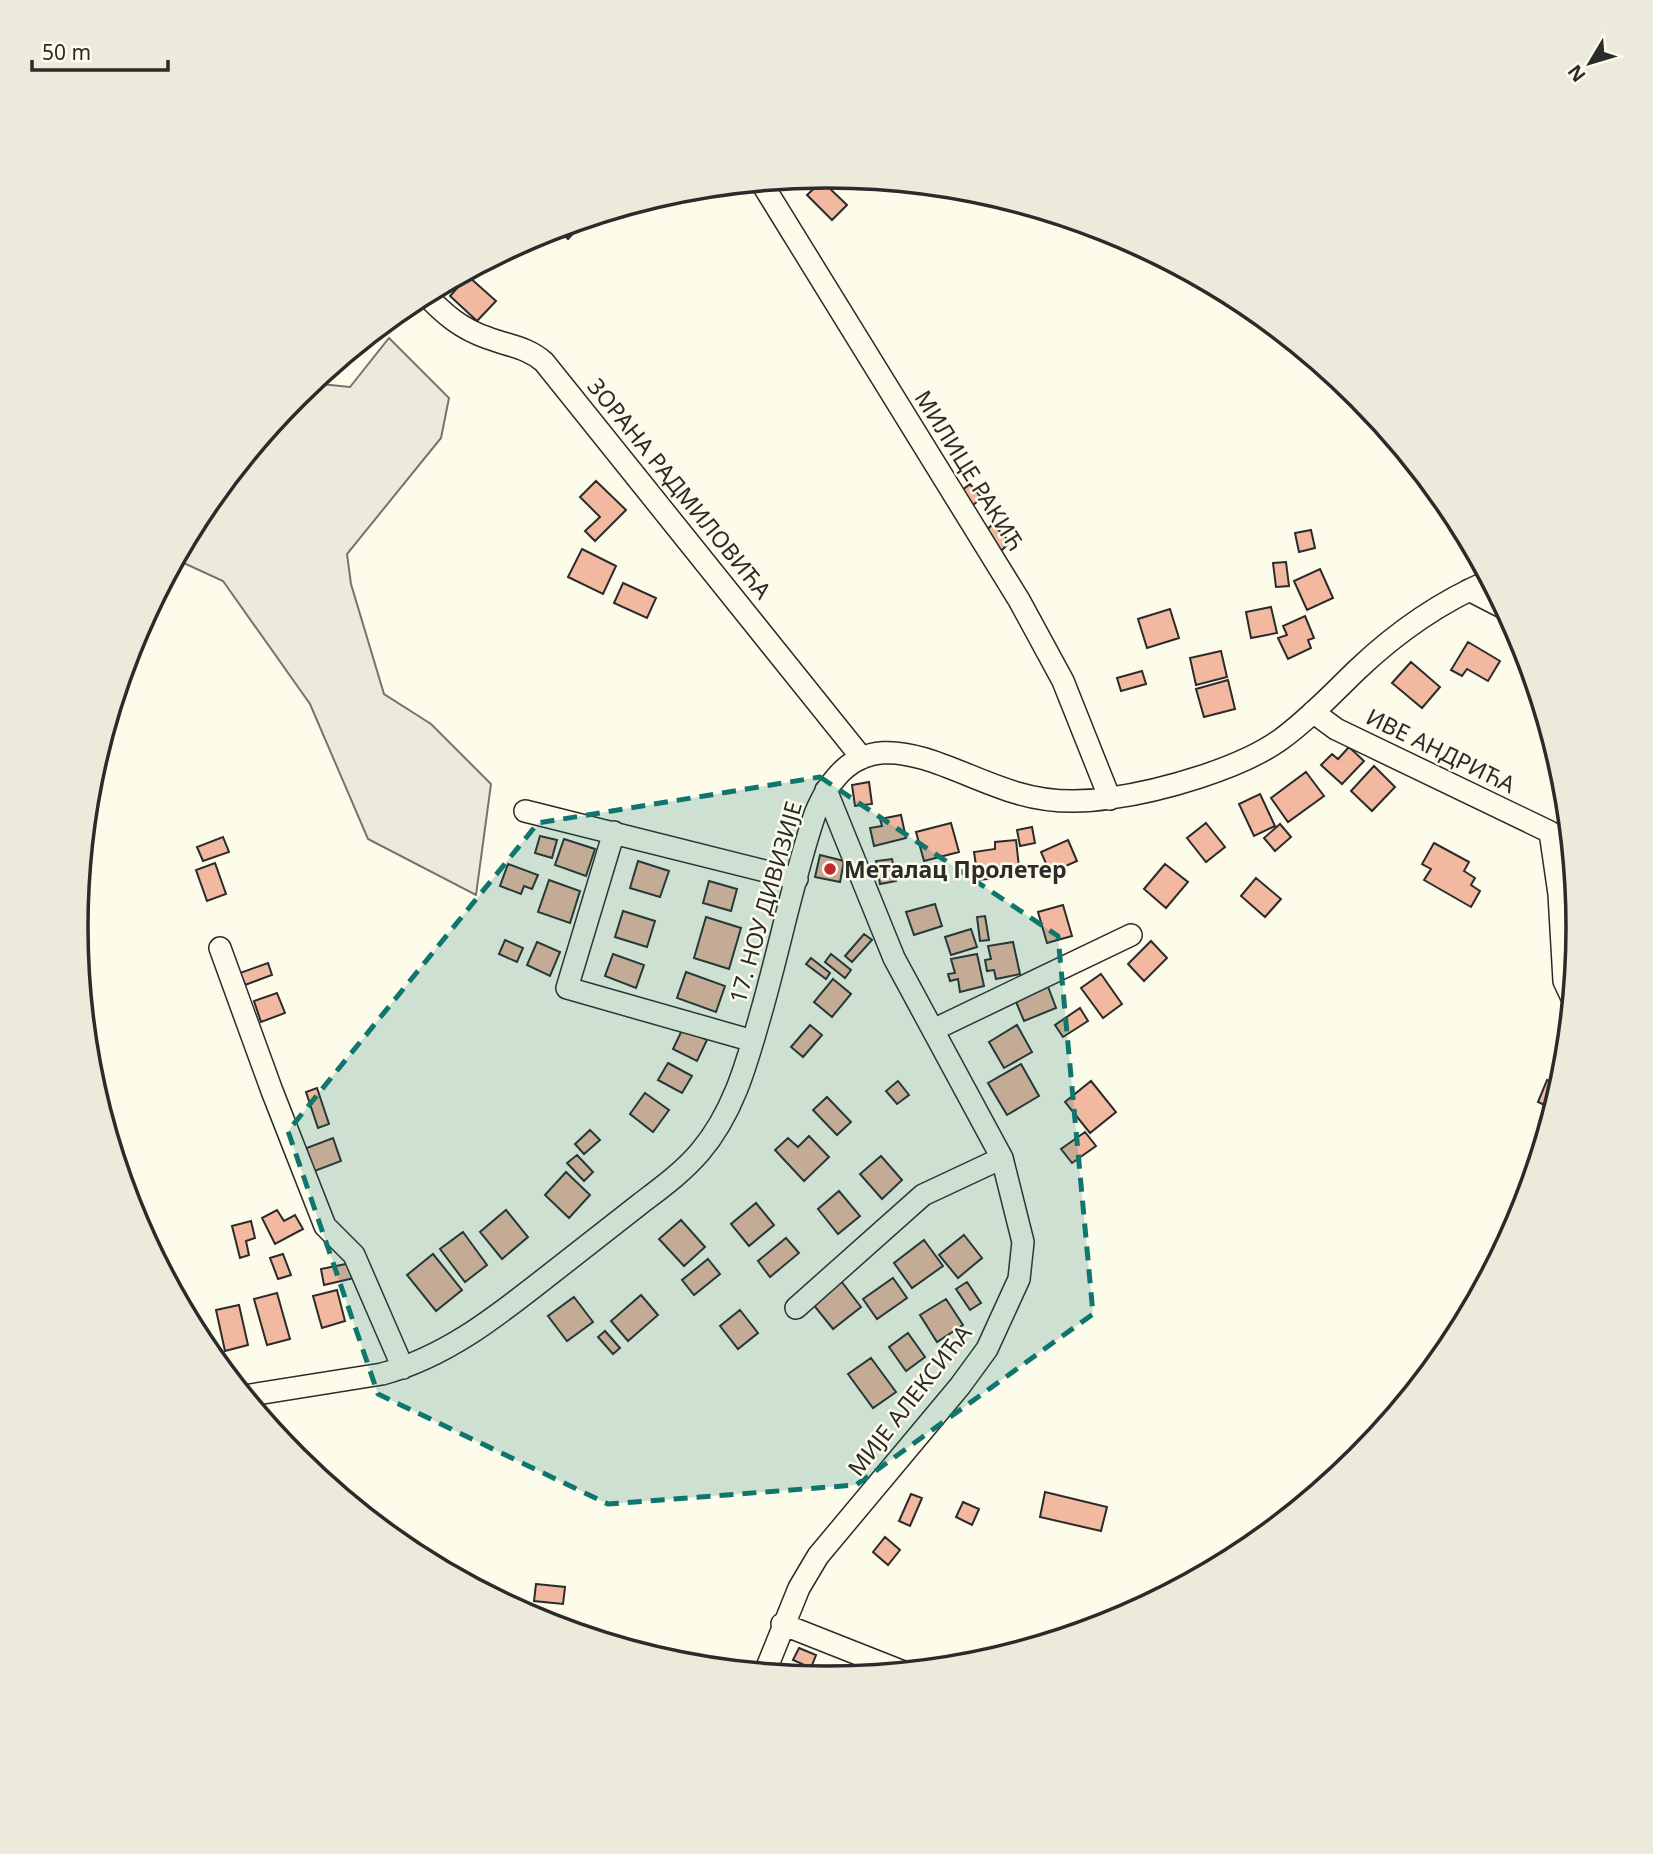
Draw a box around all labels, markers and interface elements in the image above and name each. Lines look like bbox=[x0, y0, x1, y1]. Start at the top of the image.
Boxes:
scale bar bbox=[32, 28, 168, 72]
north arrow bbox=[1555, 28, 1625, 98]
text: 50 m bbox=[42, 38, 91, 66]
text: N bbox=[1562, 59, 1592, 88]
street label: ЗОРАНА РАДМИЛОВИЋА bbox=[581, 371, 779, 605]
street label: МИЛИЦЕ РАКИЋ bbox=[908, 384, 1032, 556]
street label: ИВЕ АНДРИЋА bbox=[1361, 700, 1521, 800]
street label: 17. НОУ ДИВИЗИЈЕ bbox=[721, 797, 809, 1007]
place label: Металац Пролетер bbox=[844, 853, 1067, 885]
marker: Металац Пролетер bbox=[822, 861, 838, 877]
street label: МИЈЕ АЛЕКСИЋА bbox=[840, 1317, 978, 1482]

